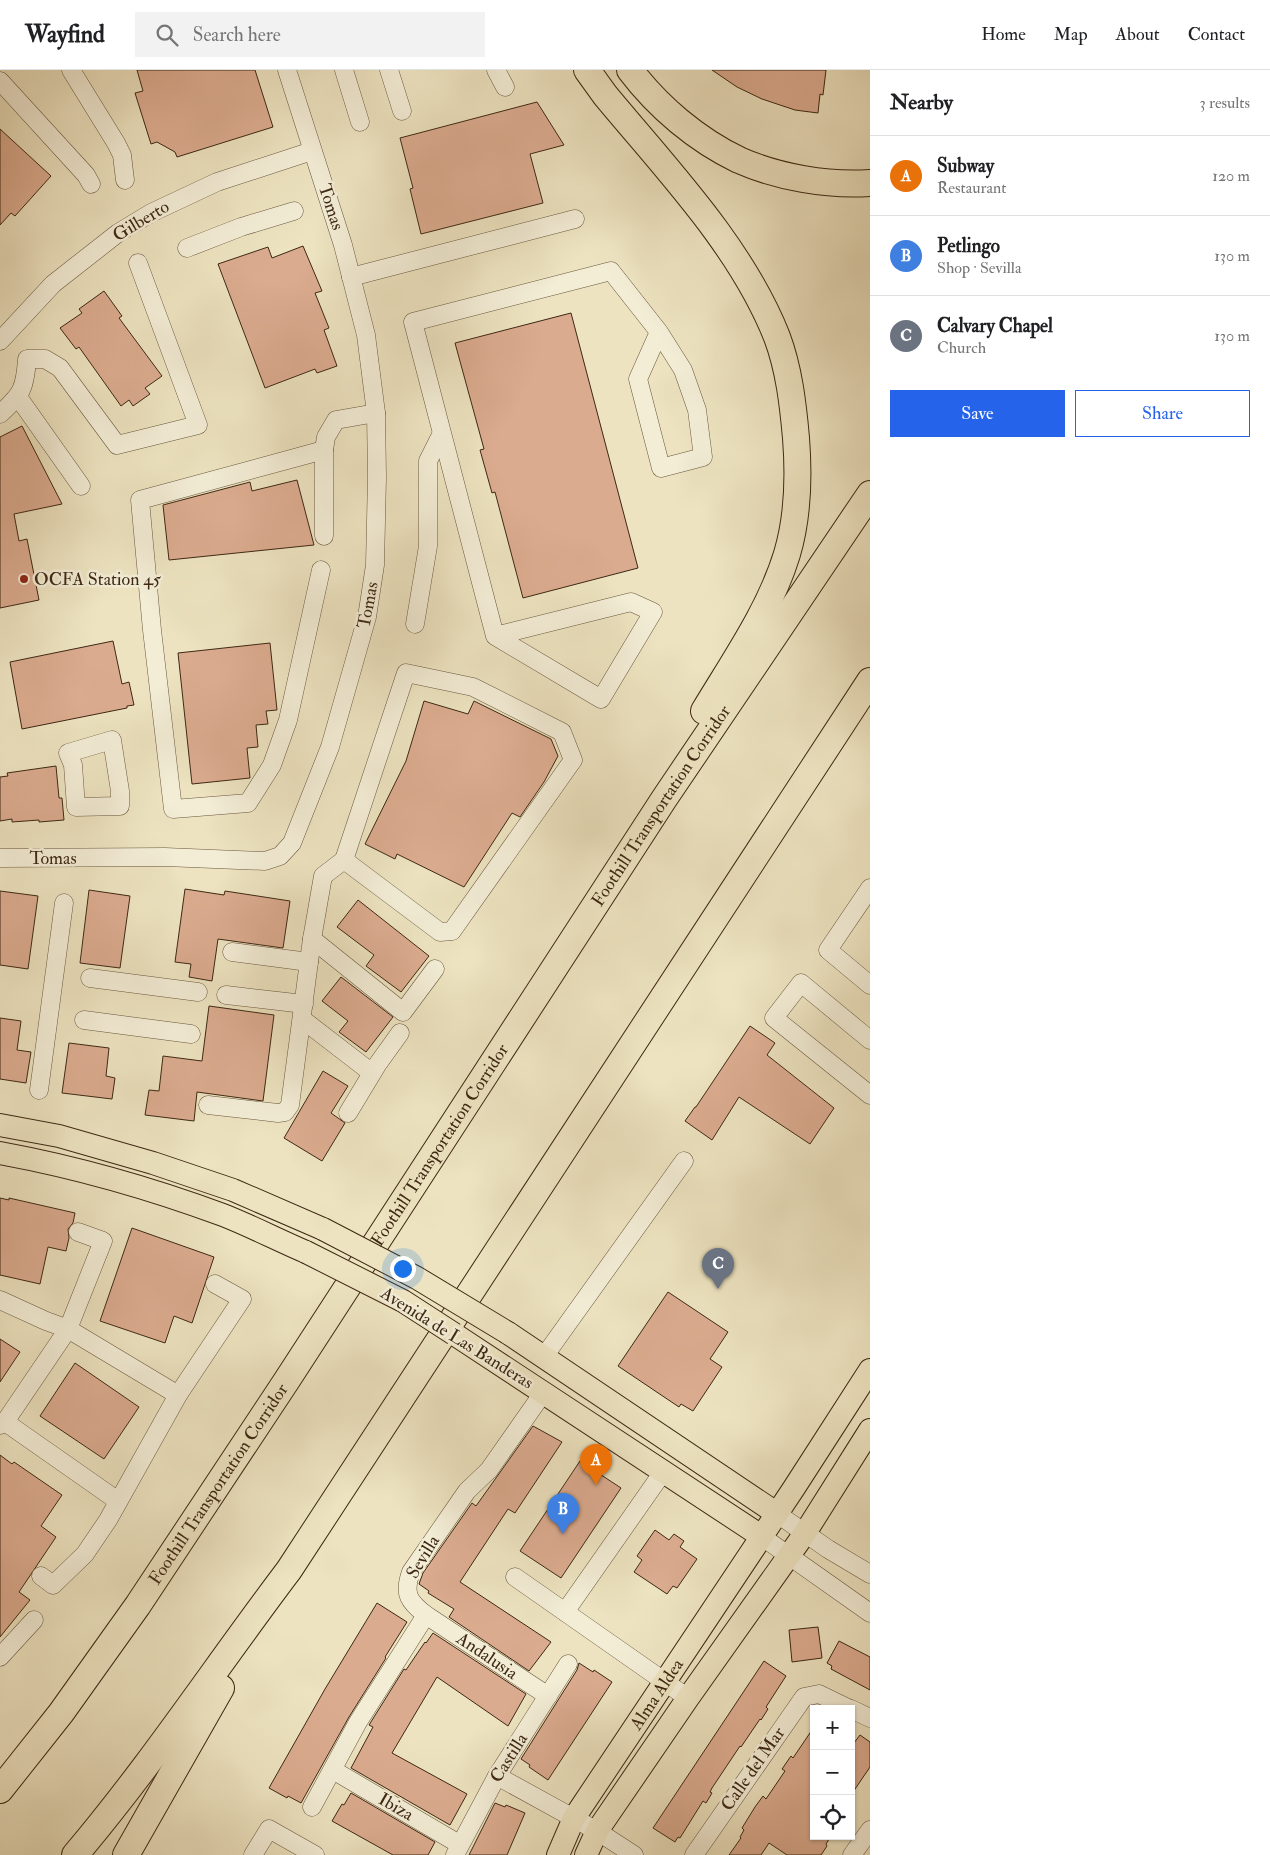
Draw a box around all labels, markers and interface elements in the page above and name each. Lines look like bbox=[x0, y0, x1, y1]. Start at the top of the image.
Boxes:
search box bbox=[135, 12, 485, 57]
text: Wayfind bbox=[25, 19, 105, 50]
icon: search bbox=[153, 21, 181, 49]
text: Search here bbox=[193, 23, 281, 47]
text: Home bbox=[981, 23, 1026, 46]
text: Map bbox=[1054, 23, 1088, 46]
text: About bbox=[1116, 23, 1160, 46]
text: Contact bbox=[1188, 23, 1245, 46]
text: Nearby bbox=[890, 89, 953, 116]
text: 3 results bbox=[1199, 93, 1250, 113]
text: Subway bbox=[937, 154, 994, 178]
text: A bbox=[901, 166, 911, 186]
text: 120 m bbox=[1212, 166, 1250, 186]
text: Restaurant bbox=[937, 178, 1006, 198]
street label: Tomas bbox=[313, 181, 349, 233]
street label: Gilberto bbox=[109, 195, 174, 247]
text: Petlingo bbox=[937, 234, 1000, 258]
text: B bbox=[901, 246, 911, 266]
text: 130 m bbox=[1214, 246, 1250, 266]
text: Shop · Sevilla bbox=[937, 258, 1021, 278]
text: Calvary Chapel bbox=[937, 314, 1053, 338]
text: C bbox=[900, 326, 912, 346]
text: 130 m bbox=[1214, 326, 1250, 346]
text: Church bbox=[937, 338, 986, 358]
button: Save bbox=[890, 390, 1065, 437]
button: Share bbox=[1075, 390, 1250, 437]
place label: OCFA Station 45 bbox=[34, 568, 161, 591]
marker: OCFA Station 45 bbox=[18, 573, 30, 585]
street label: Tomas bbox=[352, 580, 384, 630]
street label: Foothill Transportation Corridor bbox=[586, 700, 736, 911]
street label: Tomas bbox=[29, 847, 77, 870]
street label: Foothill Transportation Corridor bbox=[365, 1039, 514, 1250]
pin: C bbox=[702, 1248, 734, 1289]
your location bbox=[390, 1256, 416, 1282]
street label: Avenida de Las Banderas bbox=[376, 1281, 538, 1394]
street label: Foothill Transportation Corridor bbox=[143, 1379, 293, 1589]
pin: A bbox=[580, 1444, 612, 1485]
pin: B bbox=[547, 1493, 579, 1534]
street label: Sevilla bbox=[401, 1531, 445, 1583]
street label: Andalusia bbox=[451, 1627, 523, 1685]
street label: Alma Aldea bbox=[624, 1654, 689, 1735]
map controls bbox=[810, 1705, 855, 1840]
button: + bbox=[810, 1705, 855, 1750]
street label: Calle del Mar bbox=[716, 1722, 790, 1815]
street label: Castilla bbox=[485, 1729, 533, 1787]
button: − bbox=[810, 1750, 855, 1795]
street label: Ibiza bbox=[374, 1788, 418, 1826]
button: locate bbox=[810, 1795, 855, 1840]

